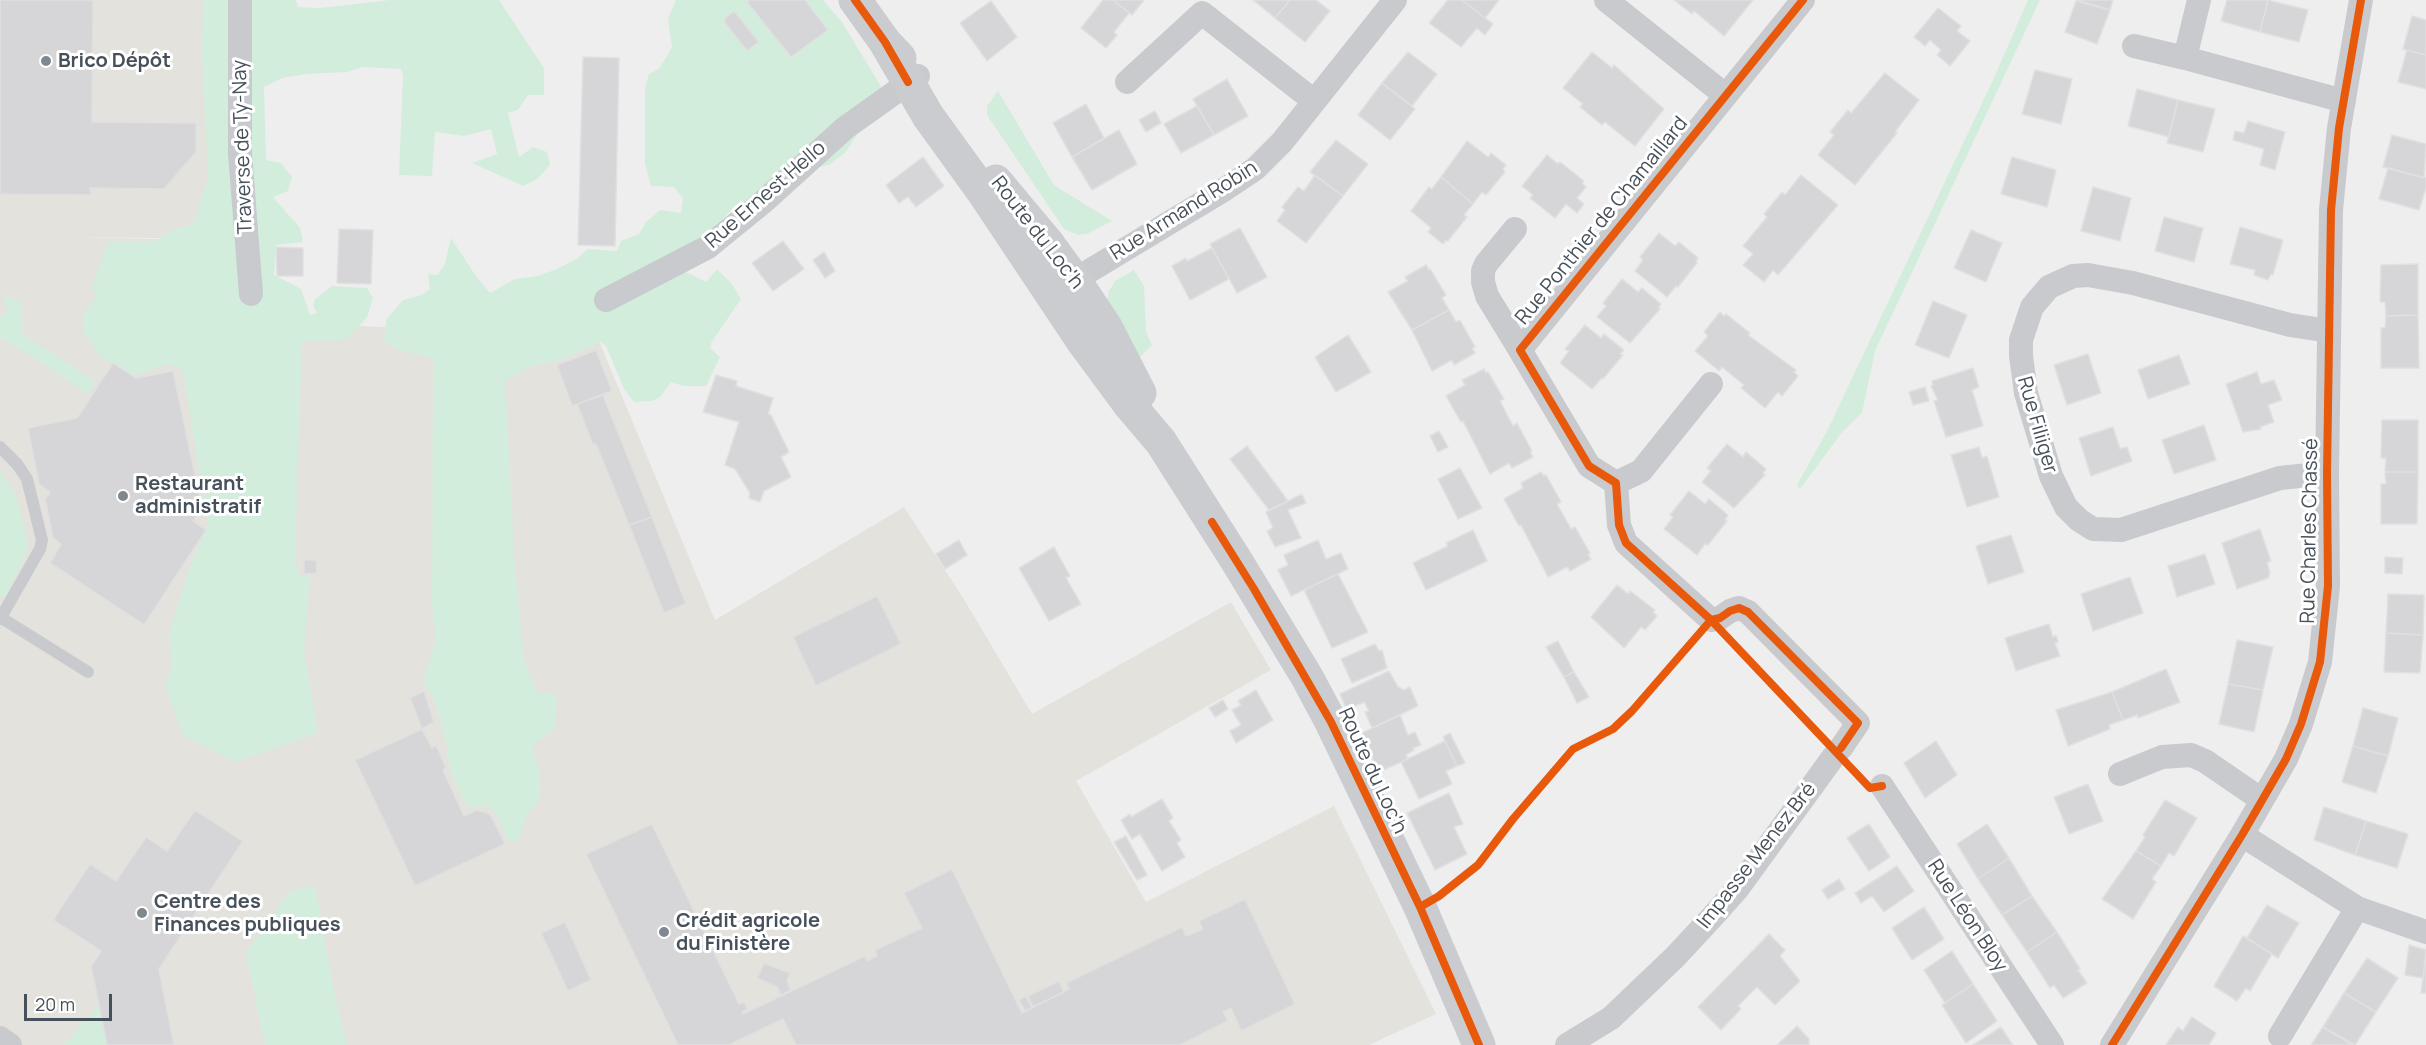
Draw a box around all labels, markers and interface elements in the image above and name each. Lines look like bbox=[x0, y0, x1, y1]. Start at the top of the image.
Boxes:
place label: Brico Dépôt bbox=[58, 49, 171, 73]
marker: Brico Dépôt bbox=[39, 54, 53, 68]
street label: Traverse de Ty-Nay bbox=[228, 59, 258, 235]
street label: Rue Ponthier de Chamaillard bbox=[1511, 112, 1693, 330]
street label: Rue Ernest Hello bbox=[701, 136, 831, 254]
street label: Rue Armand Robin bbox=[1106, 156, 1262, 266]
street label: Route du Loc'h bbox=[986, 172, 1088, 294]
street label: Rue Filiiger bbox=[2012, 374, 2062, 476]
street label: Rue Charles Chassé bbox=[2296, 438, 2324, 624]
place label: Restaurant administratif bbox=[135, 472, 261, 519]
marker: Restaurant administratif bbox=[116, 489, 130, 503]
street label: Route du Loc'h bbox=[1332, 704, 1412, 838]
street label: Impasse Menez Bré bbox=[1693, 778, 1821, 934]
street label: Rue Léon Bloy bbox=[1922, 855, 2012, 977]
place label: Centre des Finances publiques bbox=[154, 890, 341, 937]
marker: Centre des Finances publiques bbox=[135, 906, 149, 920]
place label: Crédit agricole du Finistère bbox=[676, 909, 820, 956]
marker: Crédit agricole du Finistère bbox=[657, 925, 671, 939]
scale bar bbox=[27, 982, 116, 1020]
text: 20 m bbox=[35, 992, 75, 1016]

